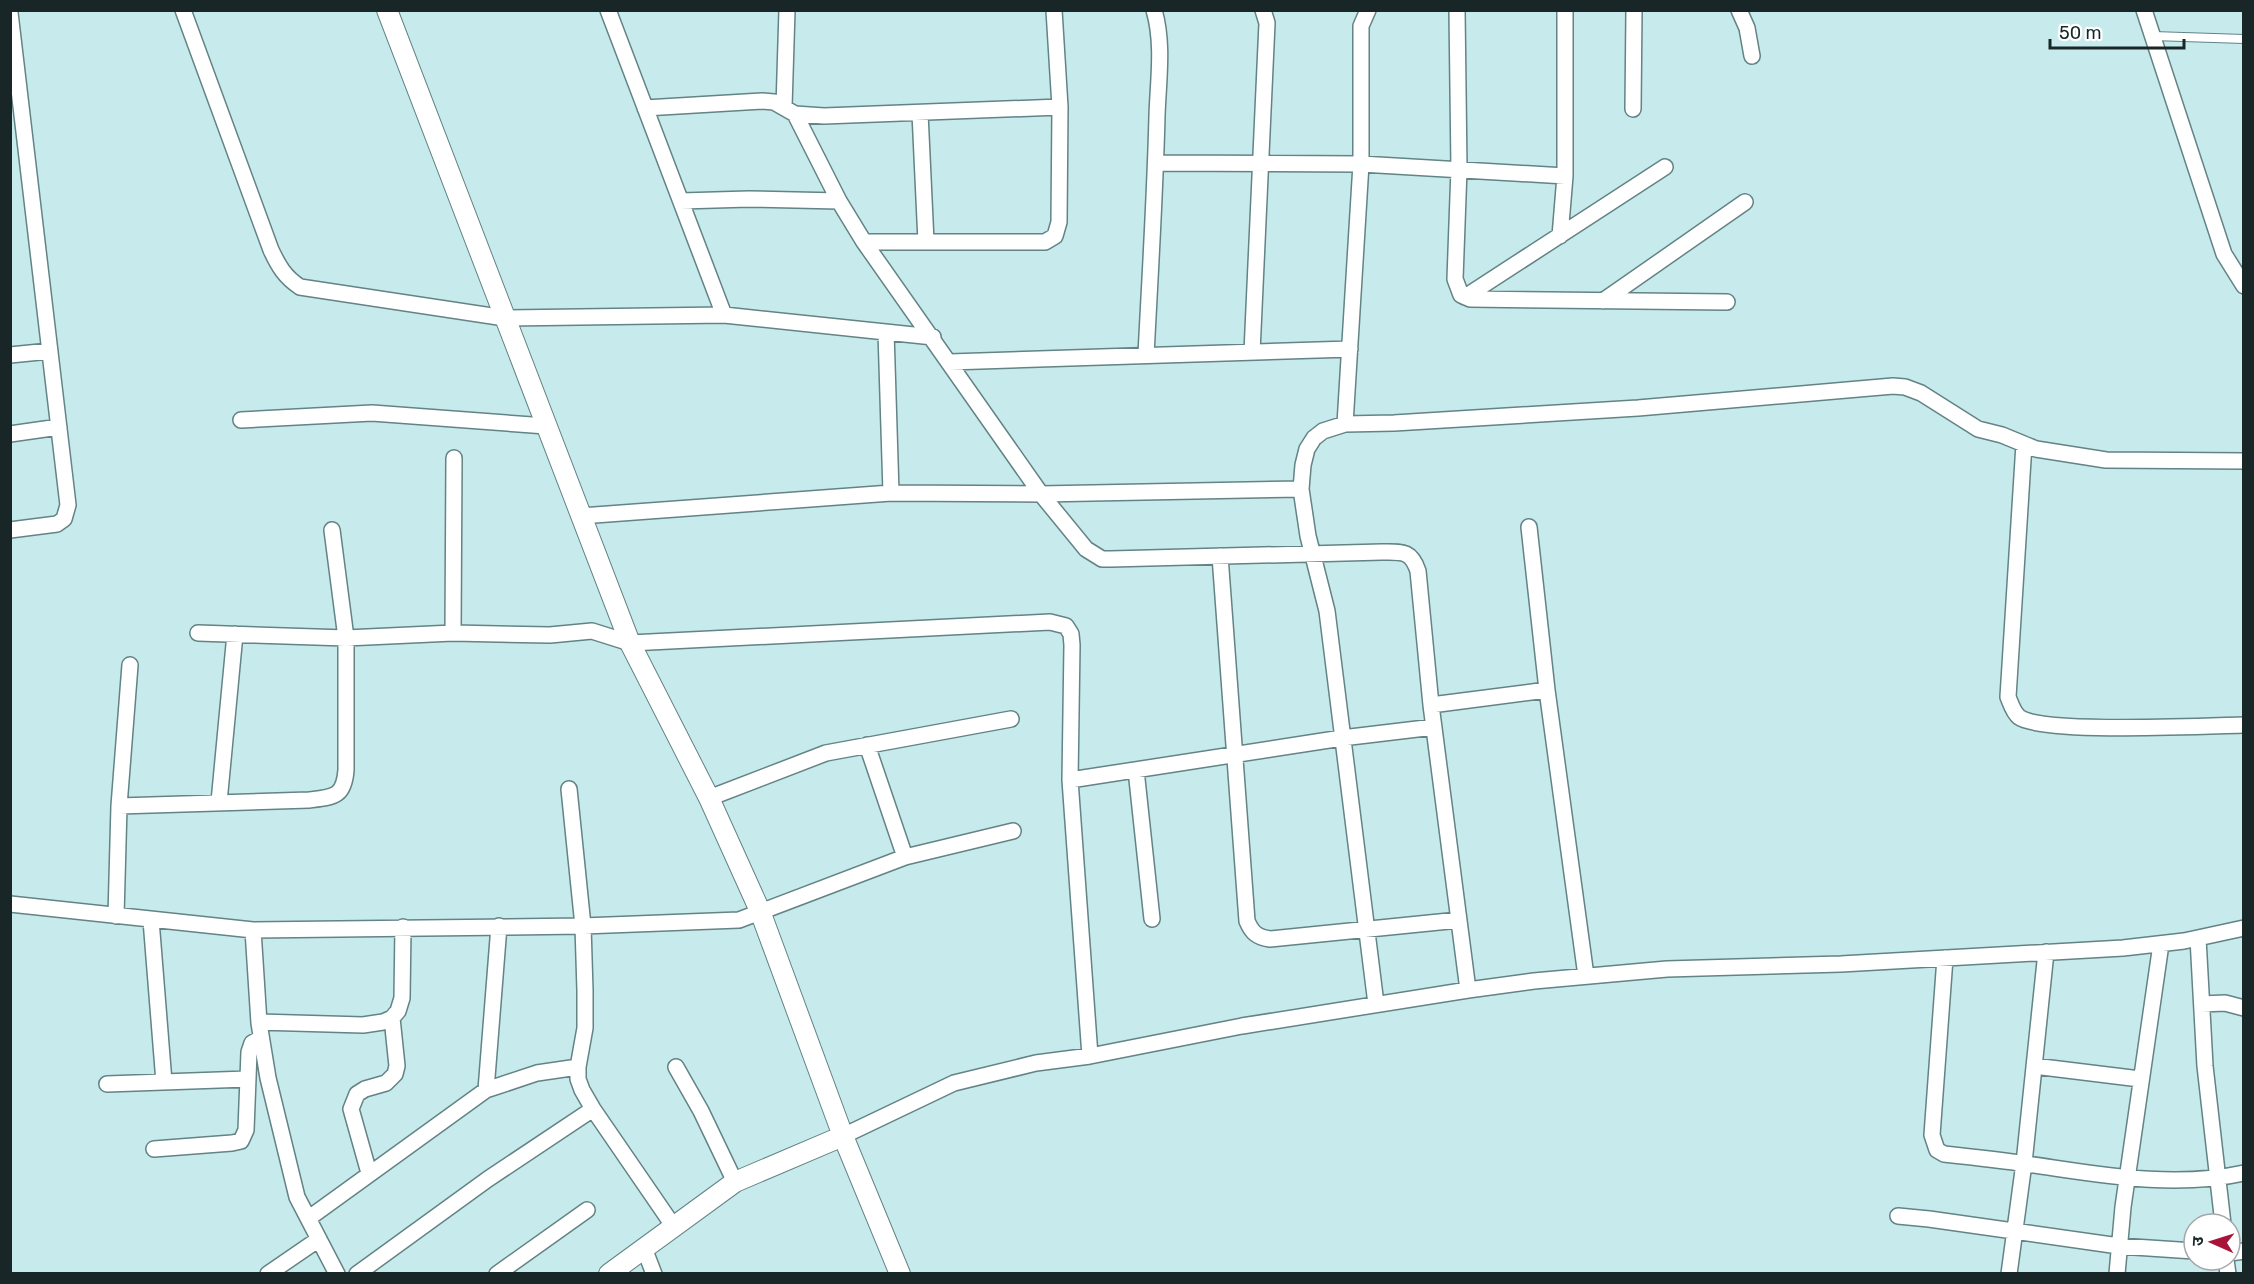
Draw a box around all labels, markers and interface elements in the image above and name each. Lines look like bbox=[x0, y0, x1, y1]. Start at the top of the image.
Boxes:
scale bar bbox=[2050, 12, 2184, 50]
text: 50 m bbox=[2059, 22, 2102, 44]
north arrow bbox=[2182, 1212, 2242, 1272]
text: उ bbox=[2188, 1235, 2207, 1246]

